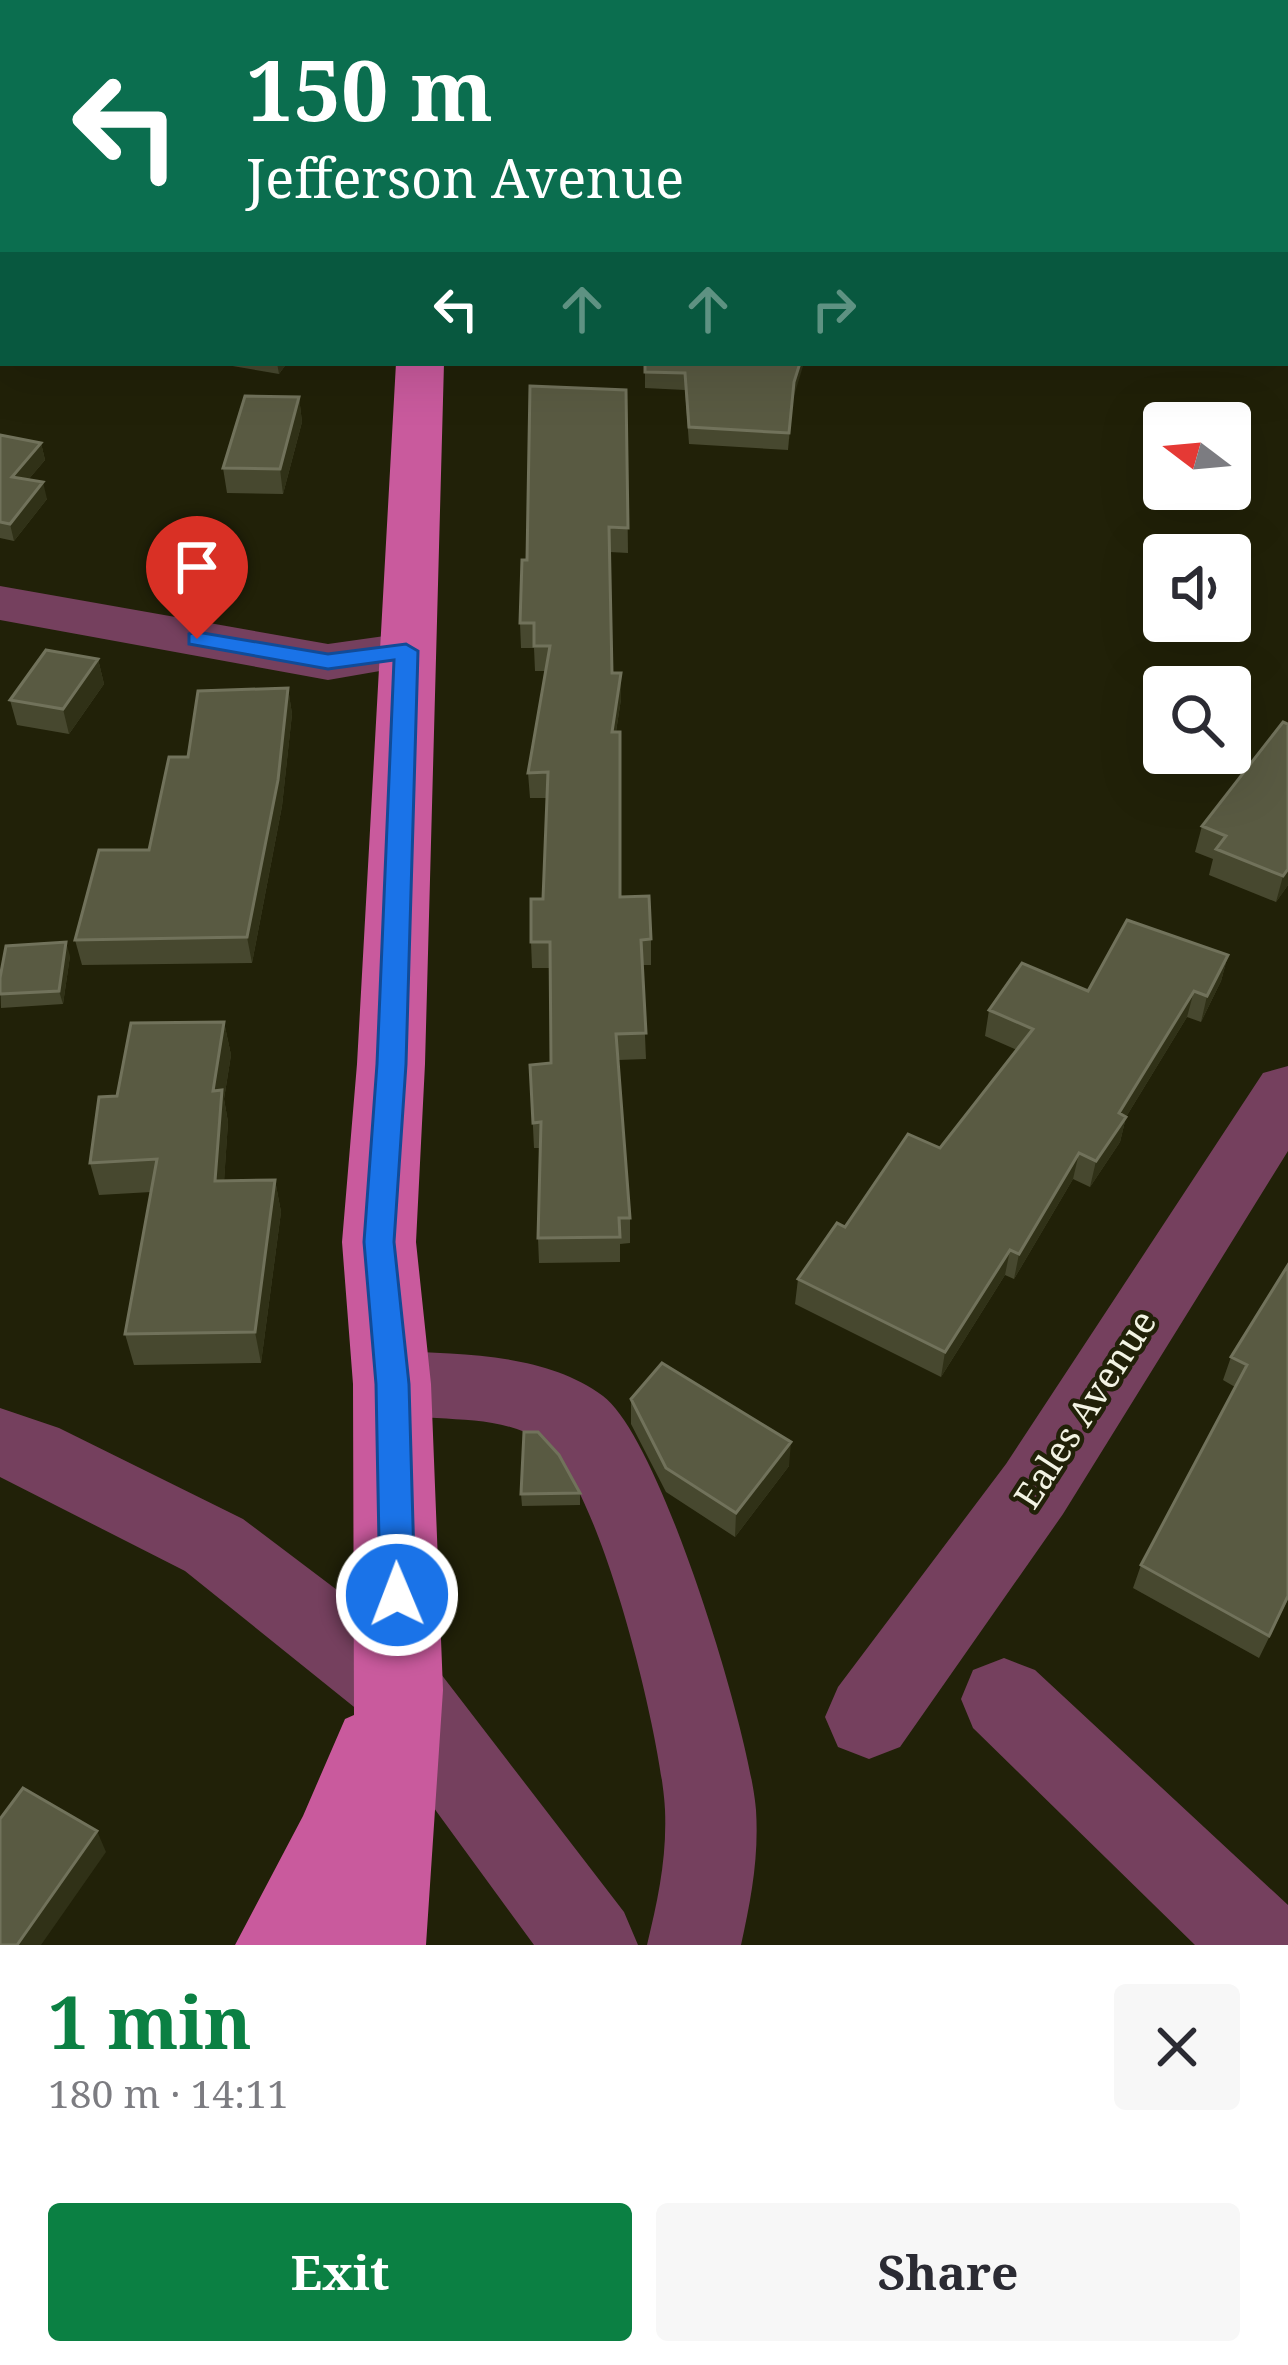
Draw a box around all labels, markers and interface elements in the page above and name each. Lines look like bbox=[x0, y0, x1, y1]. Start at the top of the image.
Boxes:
text: 150 m bbox=[246, 31, 493, 146]
icon: left bbox=[48, 48, 204, 204]
text: Jefferson Avenue bbox=[246, 140, 684, 214]
icon: left bbox=[423, 276, 489, 342]
icon: ahead bbox=[549, 276, 615, 342]
icon: ahead bbox=[675, 276, 741, 342]
icon: right bbox=[801, 276, 867, 342]
north arrow bbox=[1143, 402, 1251, 510]
map controls bbox=[1143, 402, 1251, 774]
pin bbox=[146, 516, 248, 639]
icon: arrive bbox=[164, 534, 230, 600]
button: sound bbox=[1143, 534, 1251, 642]
button: search bbox=[1143, 666, 1251, 774]
street label: Eales Avenue bbox=[1002, 1300, 1167, 1517]
position arrow bbox=[334, 1532, 460, 1658]
text: 1 min bbox=[48, 1972, 252, 2070]
button: close bbox=[1114, 1984, 1240, 2110]
text: 180 m · 14:11 bbox=[48, 2066, 289, 2119]
button: Exit bbox=[48, 2203, 632, 2341]
button: Share bbox=[656, 2203, 1240, 2341]

